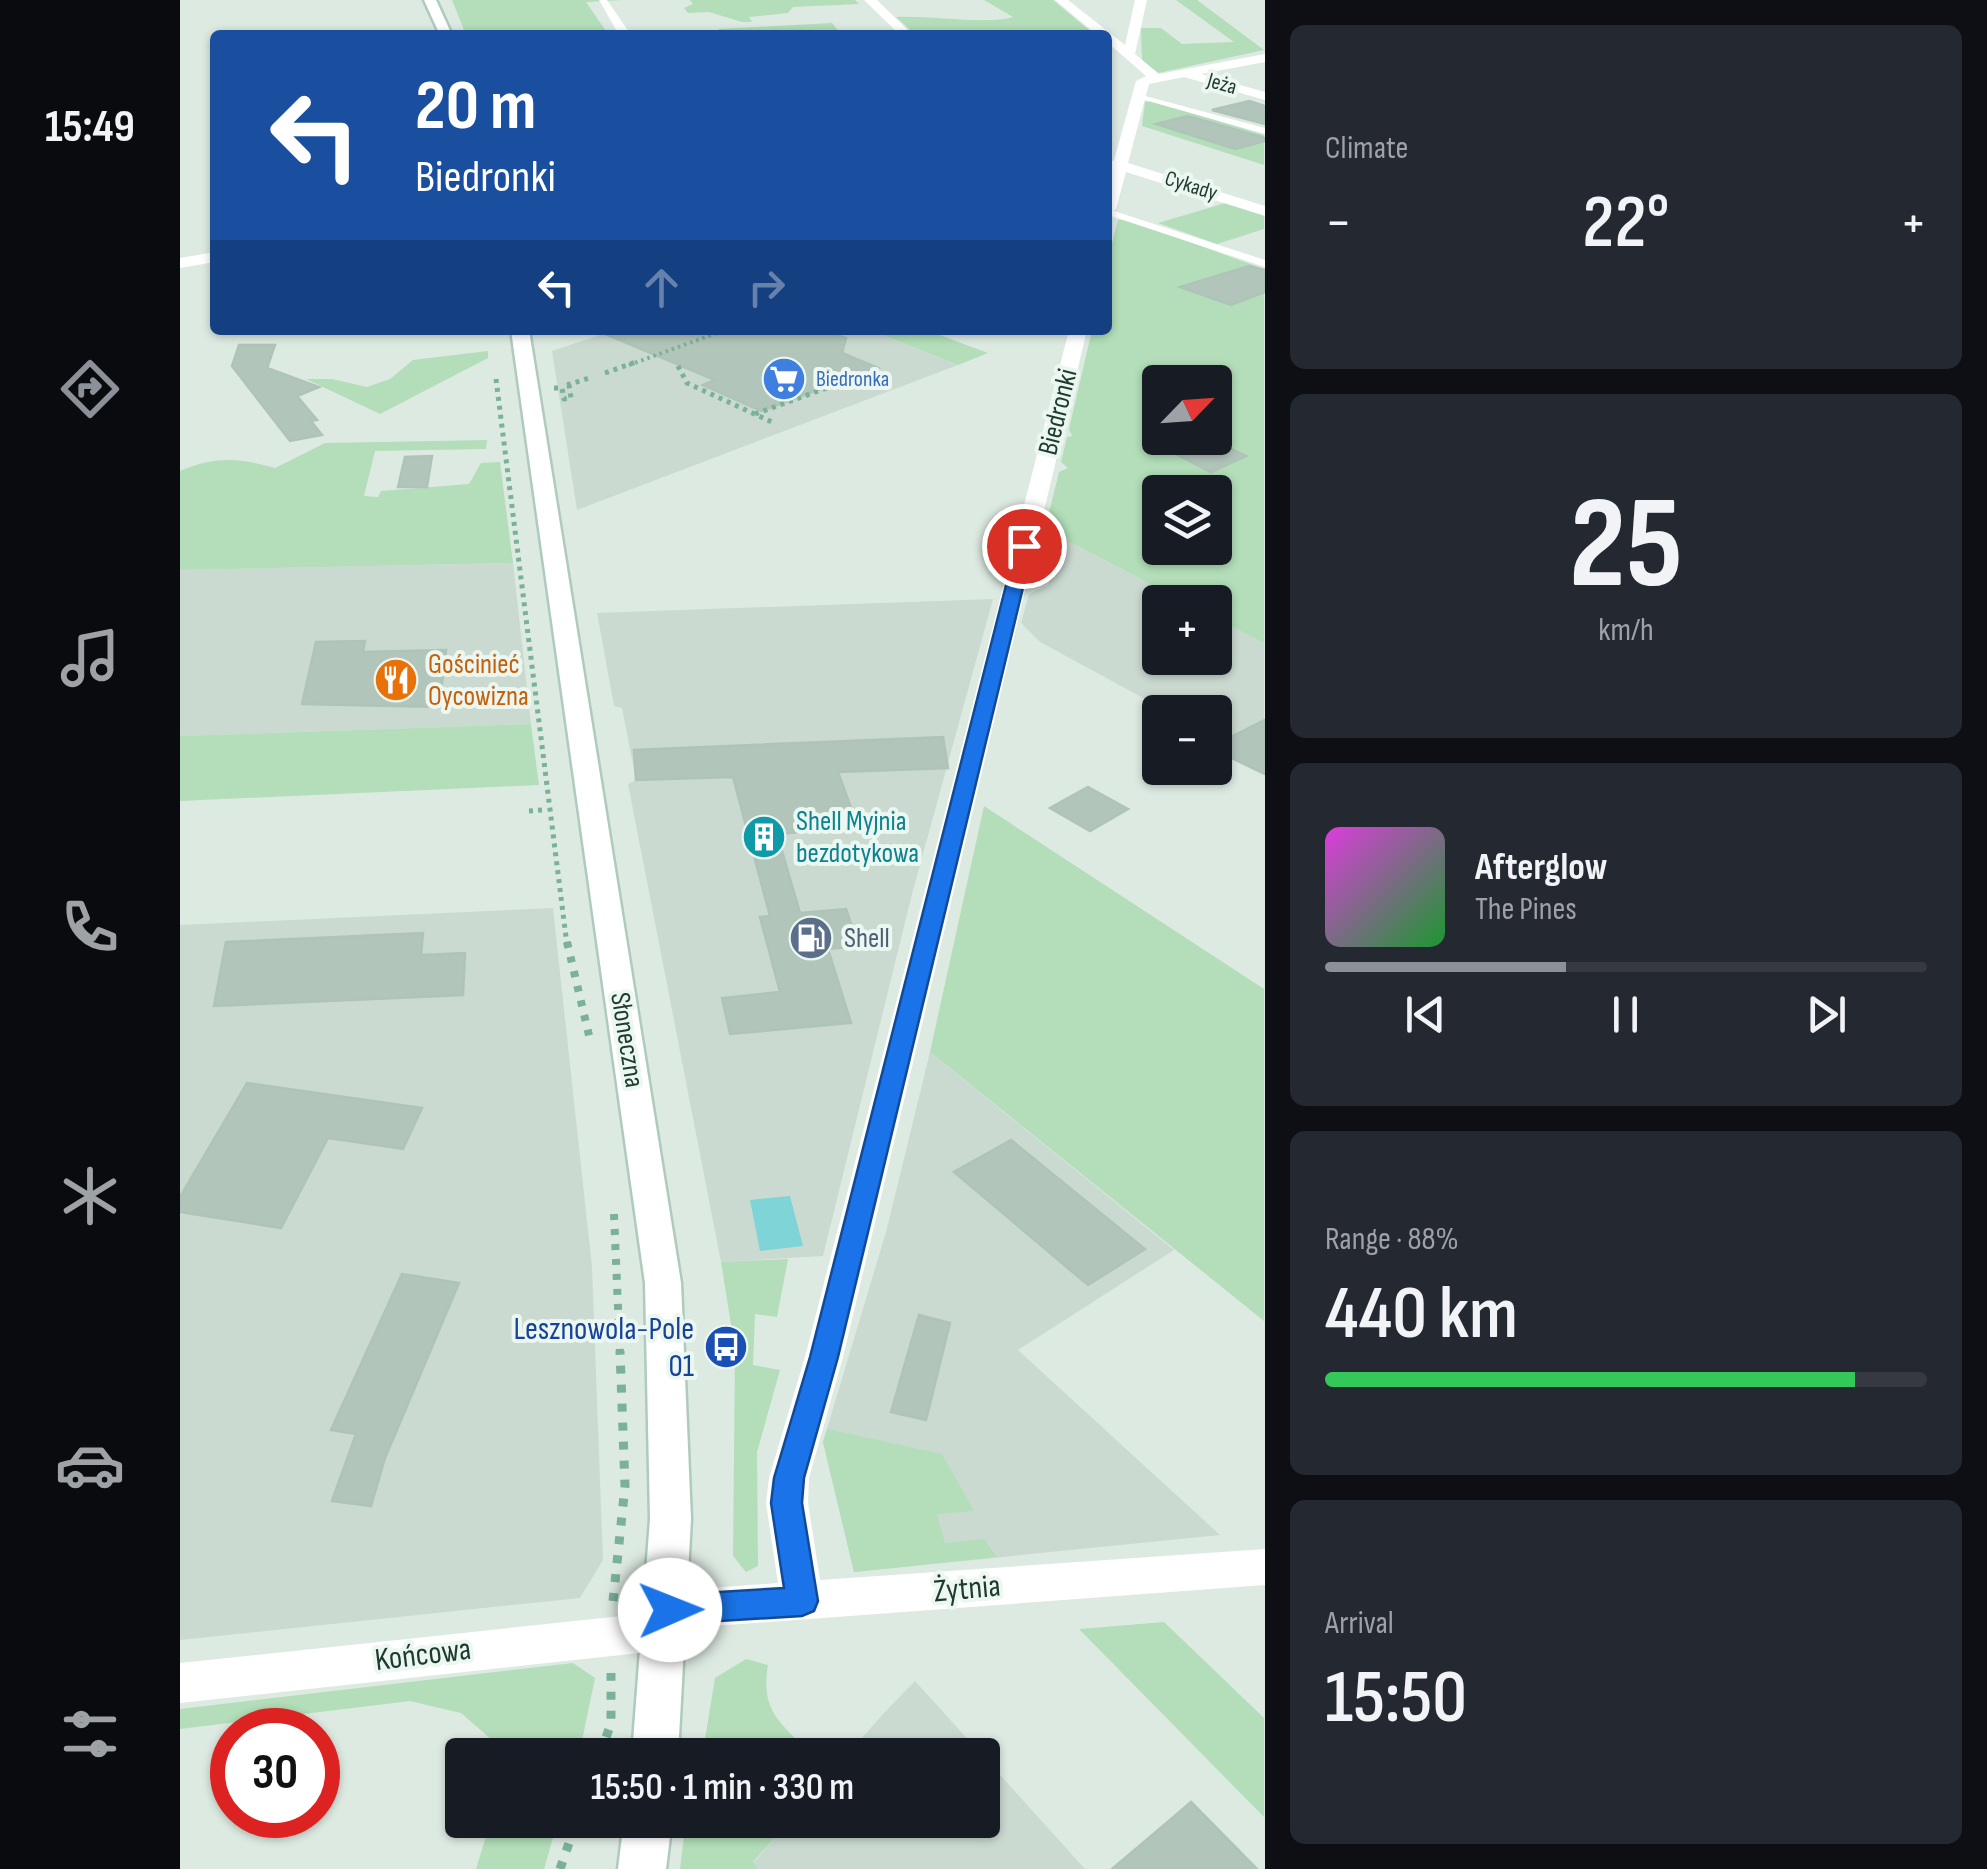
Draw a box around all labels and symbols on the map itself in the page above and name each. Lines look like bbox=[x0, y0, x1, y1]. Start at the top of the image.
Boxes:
street label: Jeża bbox=[1203, 67, 1240, 101]
street label: Cykady bbox=[1161, 165, 1221, 207]
supermarket icon: Biedronka bbox=[761, 356, 807, 402]
street label: Biedronki bbox=[1031, 365, 1085, 459]
north arrow bbox=[1142, 365, 1232, 455]
place label: Biedronka bbox=[816, 366, 889, 393]
pin bbox=[982, 504, 1067, 589]
place label: Gościnieć Oycowizna bbox=[428, 648, 529, 713]
restaurant icon: Gościnieć Oycowizna bbox=[373, 657, 419, 703]
place label: Shell Myjnia bezdotykowa bbox=[796, 805, 919, 870]
building icon: Shell Myjnia bezdotykowa bbox=[741, 814, 787, 860]
fuel station icon: Shell bbox=[788, 915, 834, 961]
place label: Shell bbox=[844, 922, 890, 955]
street label: Słoneczna bbox=[603, 990, 651, 1090]
place label: Lesznowola-Pole 01 bbox=[513, 1310, 694, 1386]
bus stop icon: Lesznowola-Pole 01 bbox=[703, 1324, 749, 1370]
position arrow bbox=[618, 1558, 722, 1662]
street label: Żytnia bbox=[932, 1567, 1002, 1611]
street label: Końcowa bbox=[373, 1630, 473, 1680]
speed limit sign: 30 bbox=[210, 1708, 340, 1838]

